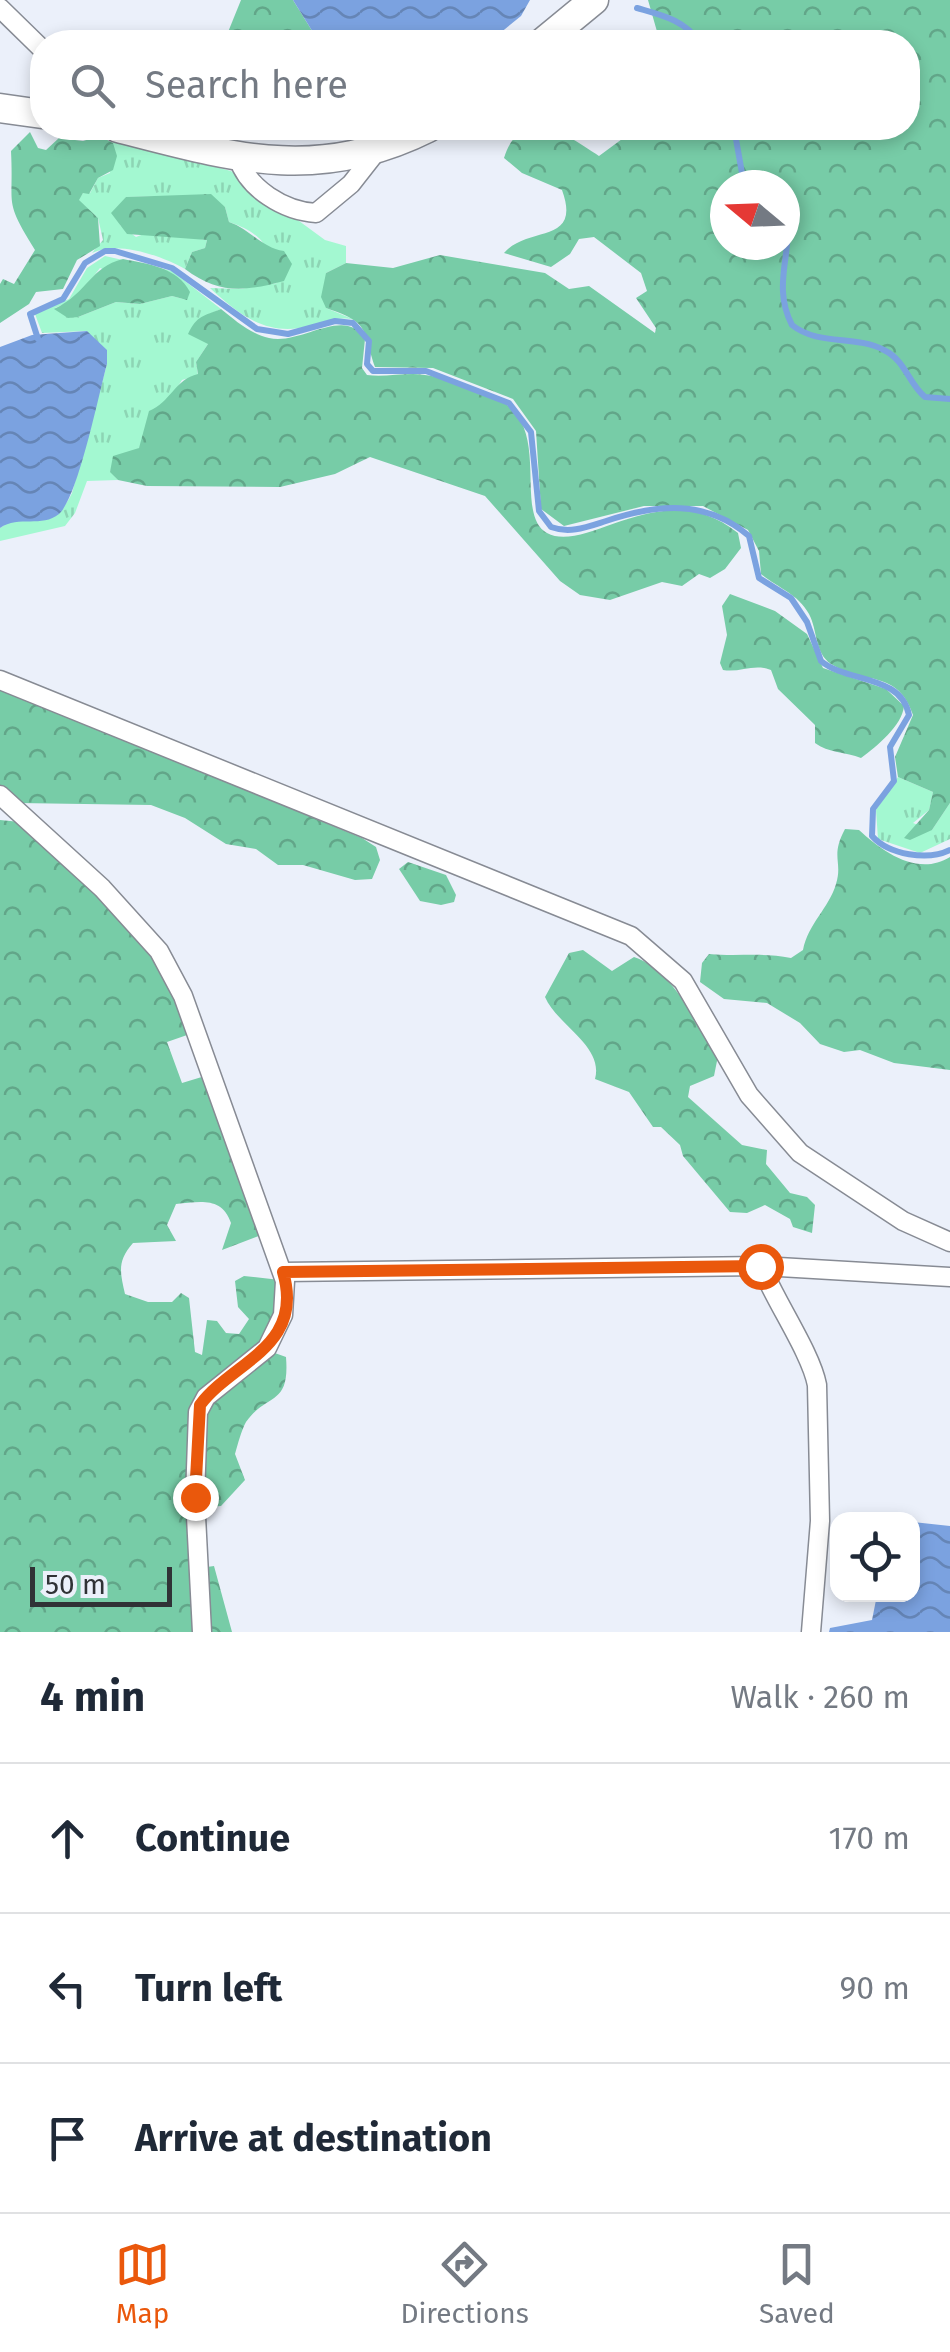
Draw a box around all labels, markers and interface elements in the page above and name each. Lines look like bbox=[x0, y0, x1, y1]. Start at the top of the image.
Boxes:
search box bbox=[30, 30, 920, 140]
icon: search bbox=[65, 58, 120, 113]
text: Search here bbox=[145, 62, 348, 108]
north arrow bbox=[710, 170, 800, 260]
route start bbox=[738, 1244, 784, 1290]
route end bbox=[173, 1475, 219, 1521]
map controls bbox=[830, 1512, 920, 1602]
button: locate bbox=[830, 1512, 920, 1602]
scale bar bbox=[30, 1562, 172, 1606]
text: 50 m bbox=[45, 1568, 106, 1601]
text: 4 min bbox=[40, 1672, 145, 1722]
text: Walk · 260 m bbox=[730, 1678, 910, 1716]
icon: ahead bbox=[40, 1811, 95, 1866]
text: Continue bbox=[135, 1815, 290, 1861]
text: 170 m bbox=[829, 1819, 910, 1857]
icon: left bbox=[40, 1961, 95, 2016]
text: Turn left bbox=[135, 1965, 282, 2011]
text: 90 m bbox=[839, 1969, 910, 2007]
icon: arrive bbox=[40, 2111, 95, 2166]
text: Arrive at destination bbox=[135, 2115, 492, 2161]
tab: Map bbox=[115, 2237, 170, 2330]
tab: Directions bbox=[400, 2237, 529, 2330]
tab: Saved bbox=[759, 2237, 835, 2330]

